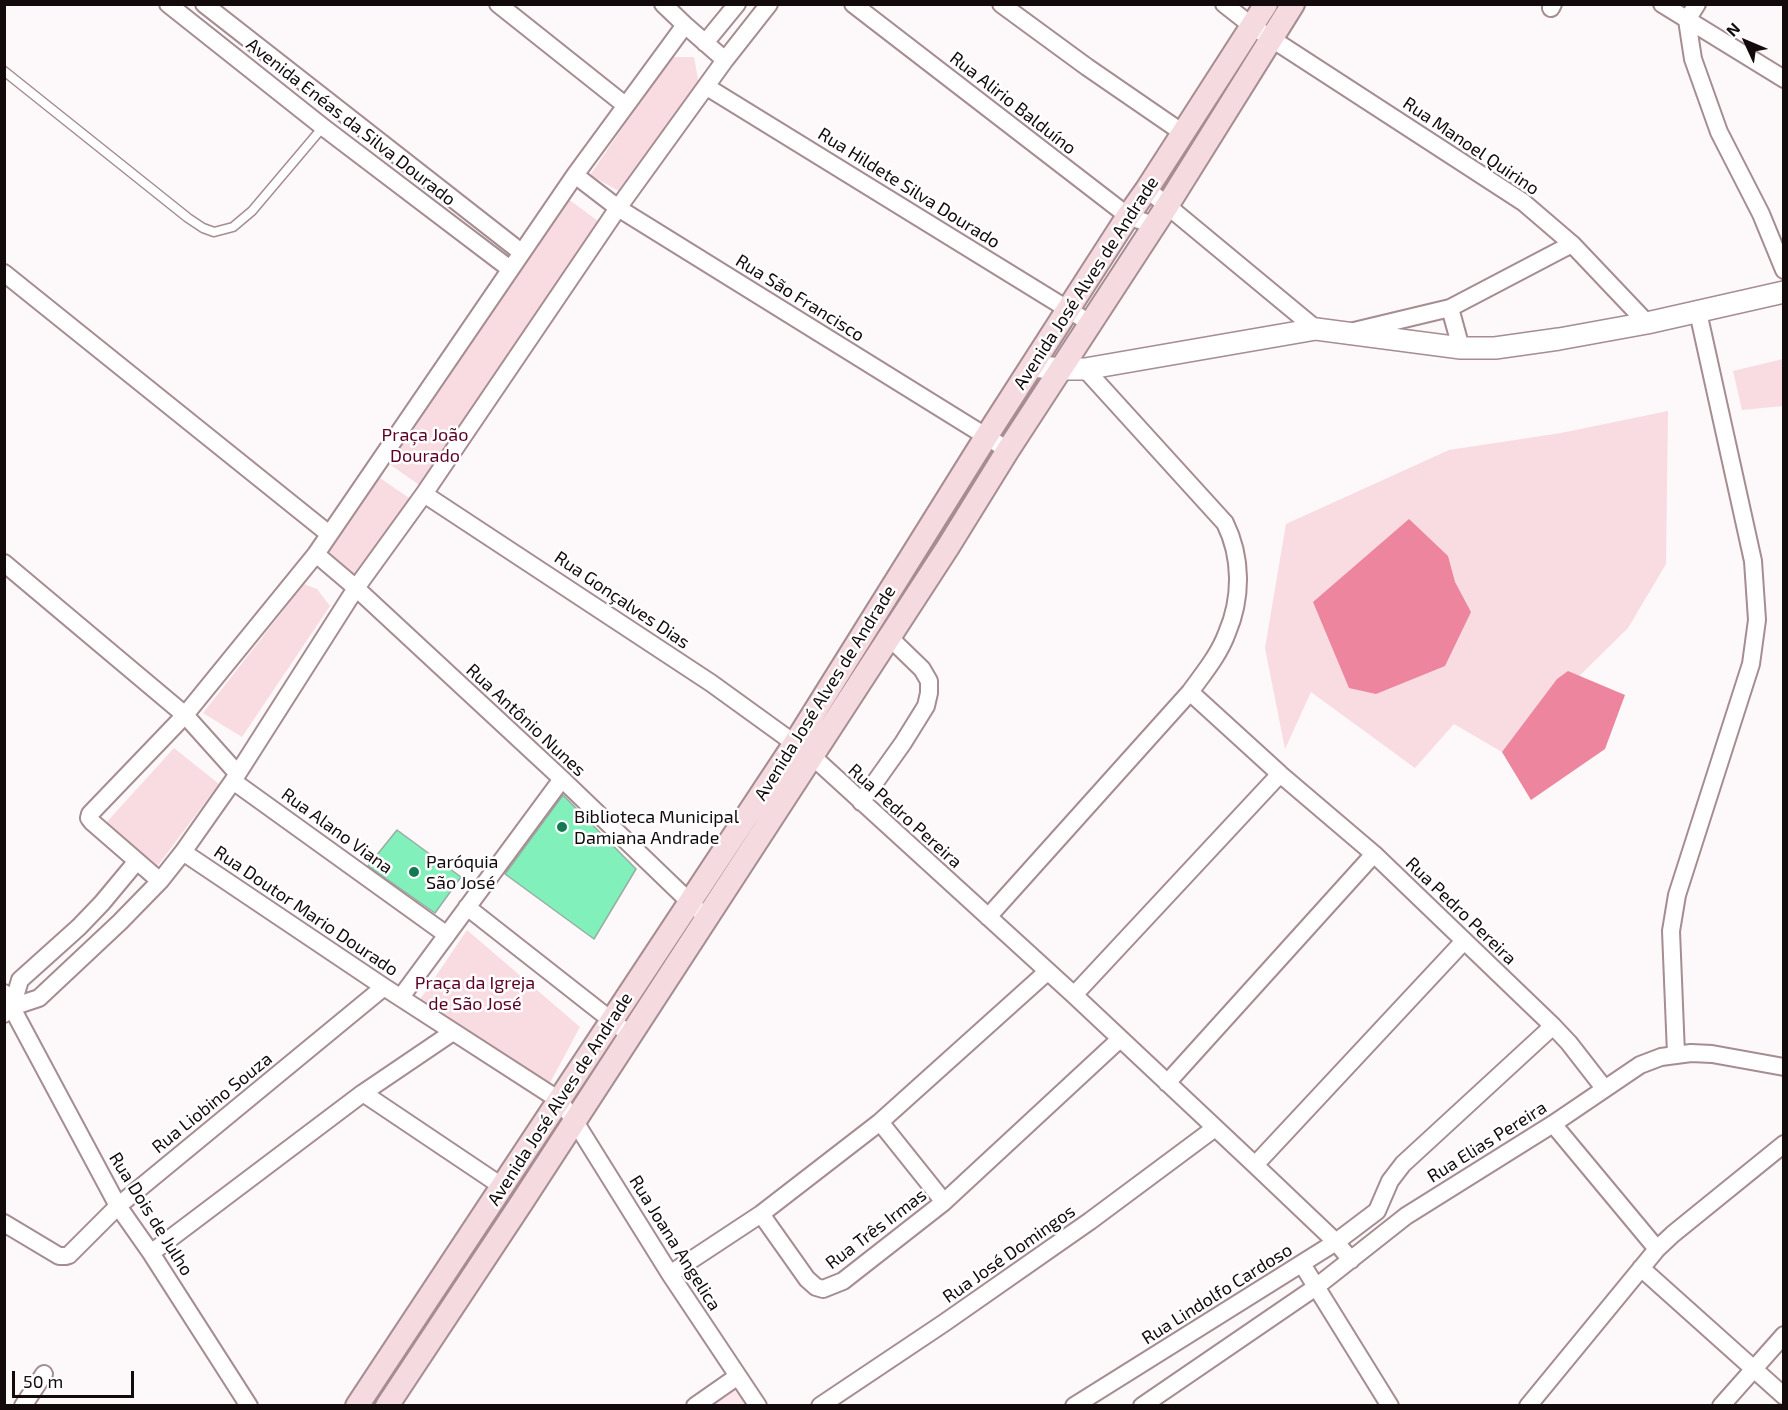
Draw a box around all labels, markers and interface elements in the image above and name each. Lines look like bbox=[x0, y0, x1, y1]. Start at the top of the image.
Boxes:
north arrow bbox=[1716, 12, 1776, 72]
text: N bbox=[1722, 18, 1744, 40]
street label: Avenida Enéas da Silva Dourado bbox=[242, 34, 460, 210]
street label: Rua Alirio Balduíno bbox=[946, 47, 1080, 159]
street label: Rua Manoel Quirino bbox=[1399, 92, 1543, 200]
street label: Rua Hildete Silva Dourado bbox=[814, 123, 1004, 253]
street label: Avenida José Alves de Andrade bbox=[1009, 172, 1163, 394]
street label: Rua São Francisco bbox=[732, 250, 868, 346]
park label: Praça João Dourado bbox=[382, 424, 468, 466]
street label: Rua Gonçalves Dias bbox=[550, 547, 694, 653]
street label: Avenida José Alves de Andrade bbox=[750, 581, 900, 805]
street label: Rua Antônio Nunes bbox=[462, 659, 590, 781]
street label: Rua Pedro Pereira bbox=[844, 759, 966, 873]
street label: Rua Alano Viana bbox=[277, 783, 397, 879]
place label: Biblioteca Municipal Damiana Andrade bbox=[574, 806, 739, 848]
marker: Biblioteca Municipal Damiana Andrade bbox=[555, 820, 569, 834]
street label: Rua Doutor Mario Dourado bbox=[210, 841, 402, 981]
place label: Paróquia São José bbox=[426, 851, 499, 894]
street label: Rua Pedro Pereira bbox=[1401, 853, 1521, 969]
marker: Paróquia São José bbox=[407, 865, 421, 879]
park label: Praça da Igreja de São José bbox=[415, 972, 535, 1014]
street label: Avenida José Alves de Andrade bbox=[483, 988, 637, 1210]
street label: Rua Liobino Souza bbox=[148, 1048, 276, 1158]
street label: Rua Elias Pereira bbox=[1423, 1097, 1551, 1187]
street label: Rua Dois de Julho bbox=[104, 1148, 198, 1280]
street label: Rua Joana Angelica bbox=[625, 1171, 725, 1315]
street label: Rua Três Irmas bbox=[821, 1184, 931, 1274]
street label: Rua José Domingos bbox=[939, 1200, 1079, 1308]
street label: Rua Lindolfo Cardoso bbox=[1138, 1239, 1296, 1349]
scale bar bbox=[15, 1359, 136, 1397]
text: 50 m bbox=[23, 1370, 63, 1392]

